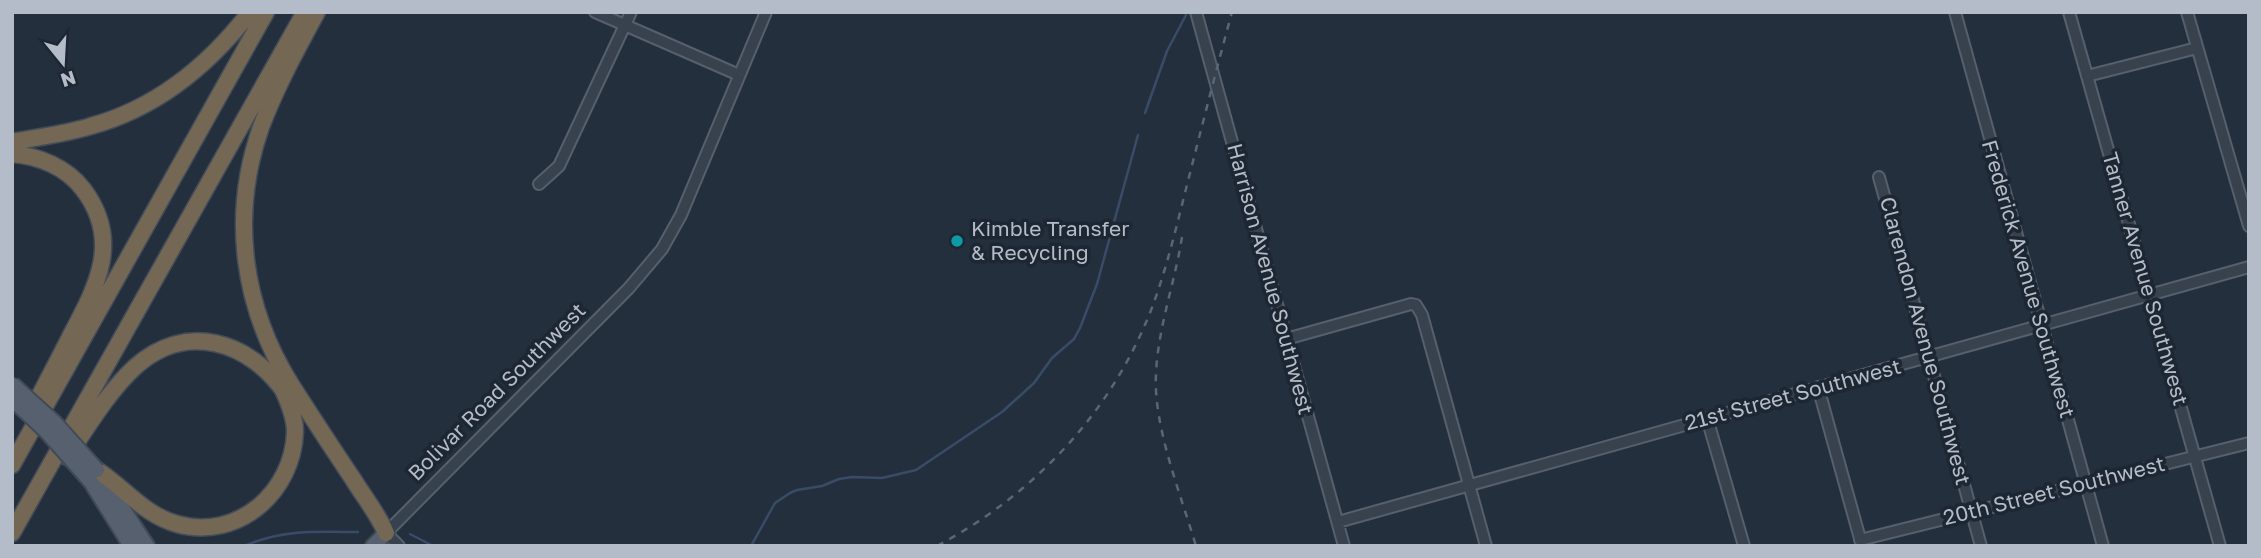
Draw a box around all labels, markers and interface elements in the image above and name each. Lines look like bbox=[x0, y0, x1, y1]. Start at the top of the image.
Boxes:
north arrow bbox=[28, 28, 98, 98]
text: N bbox=[58, 66, 79, 93]
street label: Frederick Avenue Southwest bbox=[1977, 137, 2081, 421]
street label: Harrison Avenue Southwest bbox=[1222, 140, 1320, 417]
street label: Tanner Avenue Southwest bbox=[2097, 149, 2195, 408]
street label: Clarendon Avenue Southwest bbox=[1875, 194, 1977, 488]
place label: Kimble Transfer & Recycling bbox=[971, 215, 1129, 265]
marker: Kimble Transfer & Recycling bbox=[949, 233, 965, 249]
street label: Bolivar Road Southwest bbox=[402, 297, 591, 486]
street label: 21st Street Southwest bbox=[1682, 353, 1904, 435]
street label: 20th Street Southwest bbox=[1940, 450, 2167, 530]

